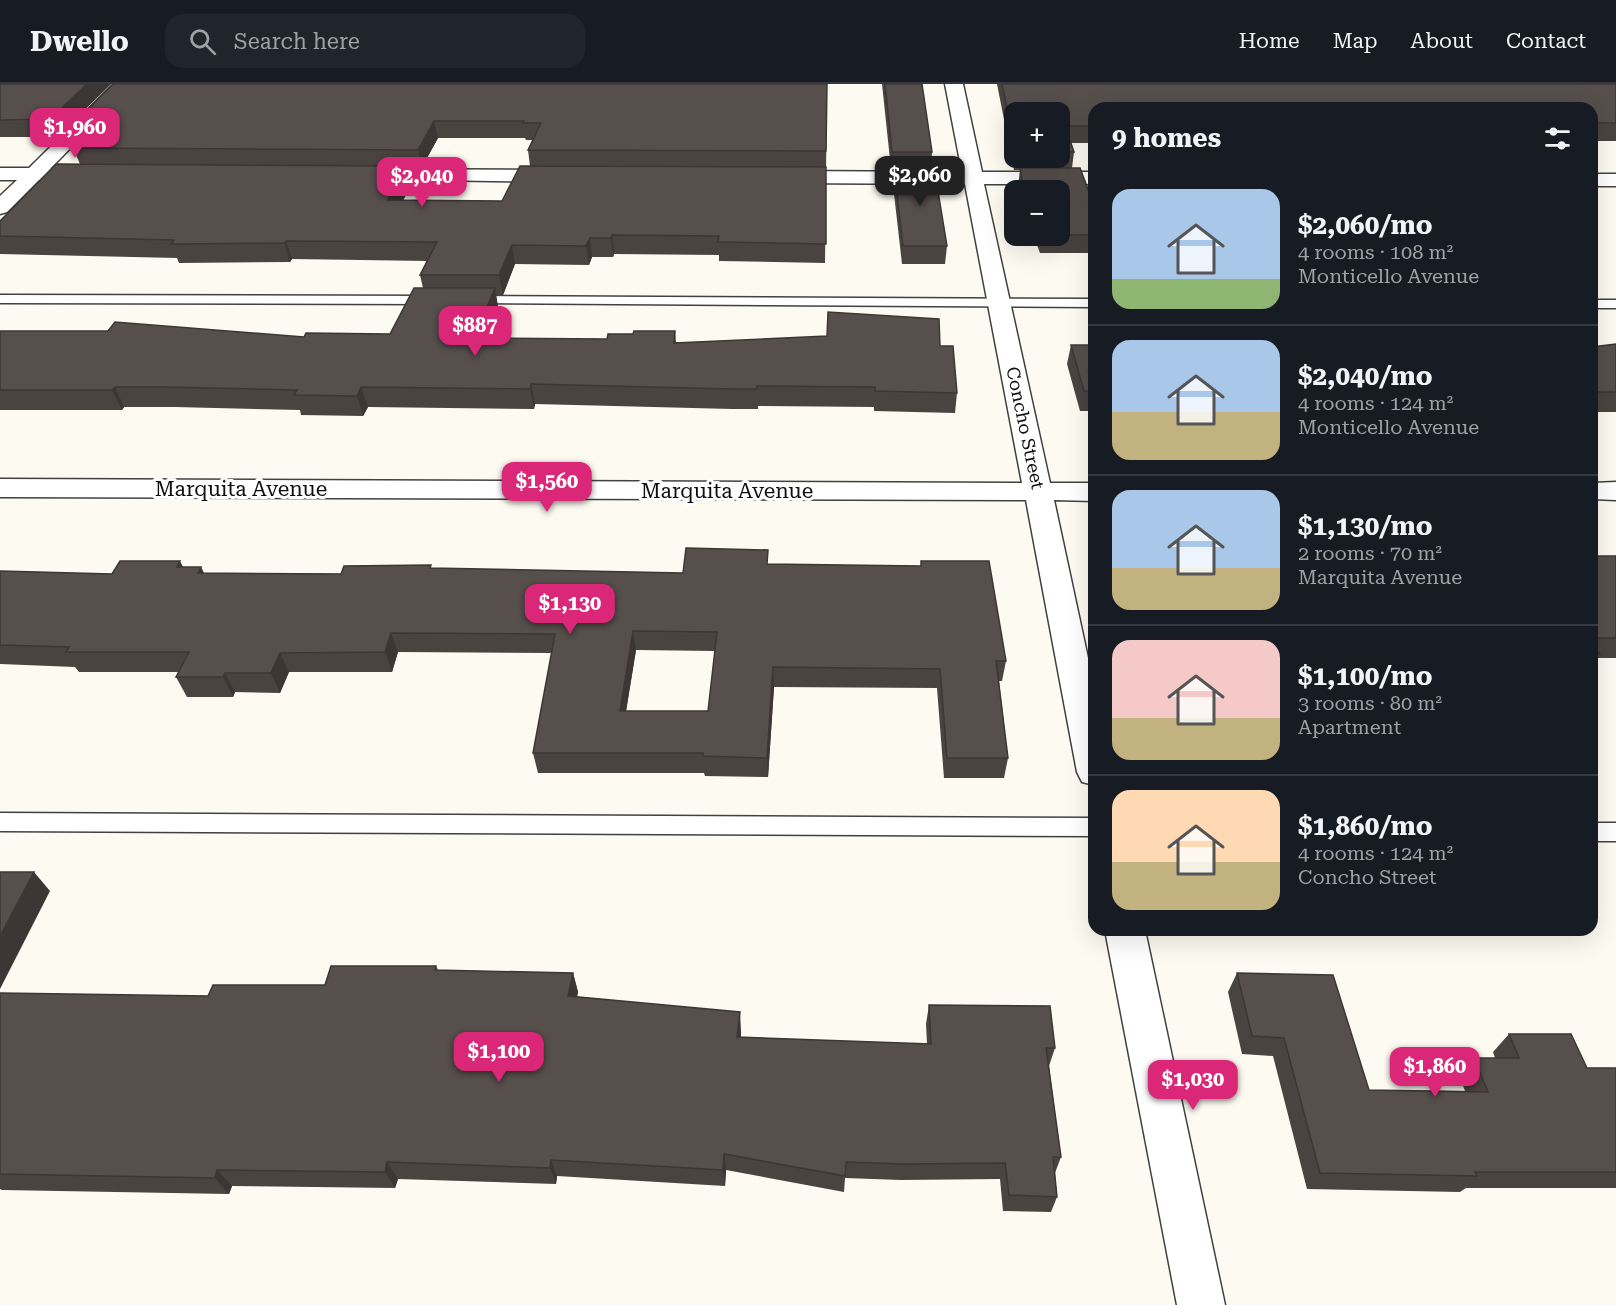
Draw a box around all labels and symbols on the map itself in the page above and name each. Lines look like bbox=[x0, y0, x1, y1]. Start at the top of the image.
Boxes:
pin: $1,960 bbox=[26, 108, 124, 159]
pin: $2,060 bbox=[871, 156, 969, 207]
pin: $2,040 bbox=[373, 157, 471, 208]
pin: $887 bbox=[439, 306, 511, 357]
street label: Concho Street bbox=[1002, 365, 1049, 491]
pin: $1,560 bbox=[498, 462, 596, 513]
street label: Marquita Avenue bbox=[155, 477, 327, 501]
street label: Marquita Avenue bbox=[641, 479, 813, 503]
pin: $1,130 bbox=[521, 584, 619, 635]
pin: $1,100 bbox=[450, 1032, 548, 1083]
pin: $1,860 bbox=[1386, 1047, 1484, 1098]
pin: $1,030 bbox=[1144, 1060, 1242, 1111]

